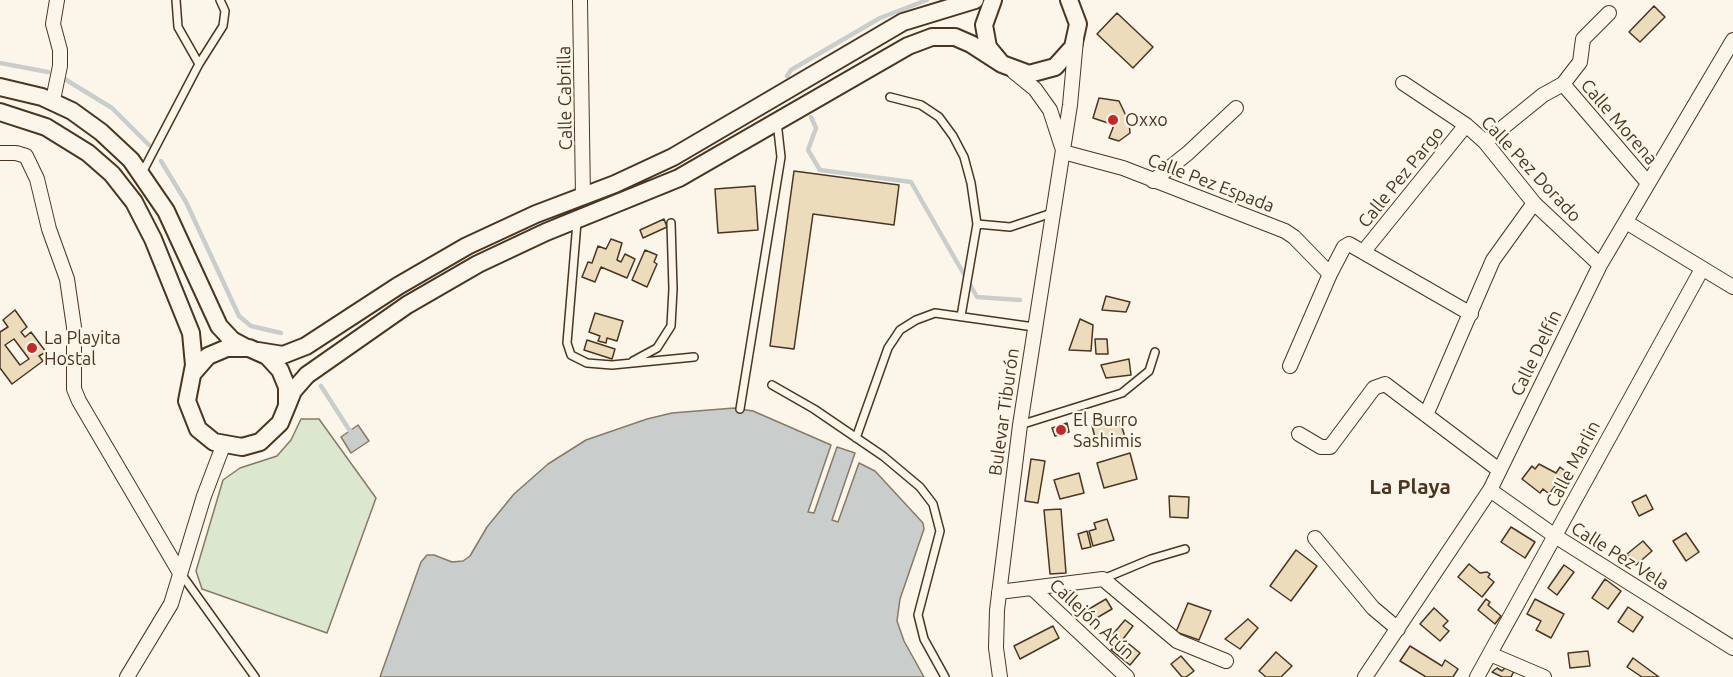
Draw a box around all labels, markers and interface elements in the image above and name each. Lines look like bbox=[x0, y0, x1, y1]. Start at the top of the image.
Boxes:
street label: Calle Cabrilla bbox=[553, 46, 577, 150]
street label: Calle Morena bbox=[1576, 75, 1662, 169]
place label: Oxxo bbox=[1125, 109, 1168, 131]
street label: Calle Pez Dorado bbox=[1476, 112, 1586, 226]
marker: Oxxo bbox=[1106, 113, 1120, 127]
street label: Calle Pez Pargo bbox=[1354, 122, 1448, 232]
street label: Calle Pez Espada bbox=[1145, 149, 1277, 217]
street label: Calle Delfín bbox=[1506, 306, 1566, 400]
place label: La Playita Hostal bbox=[44, 327, 121, 370]
marker: La Playita Hostal bbox=[25, 341, 39, 355]
street label: Bulevar Tiburón bbox=[984, 347, 1024, 477]
place label: El Burro Sashimis bbox=[1073, 409, 1142, 452]
street label: Calle Marlin bbox=[1541, 417, 1605, 511]
marker: El Burro Sashimis bbox=[1054, 423, 1068, 437]
district label: La Playa bbox=[1369, 474, 1451, 500]
street label: Calle Pez Vela bbox=[1567, 517, 1673, 595]
street label: Callejón Atún bbox=[1045, 574, 1139, 664]

